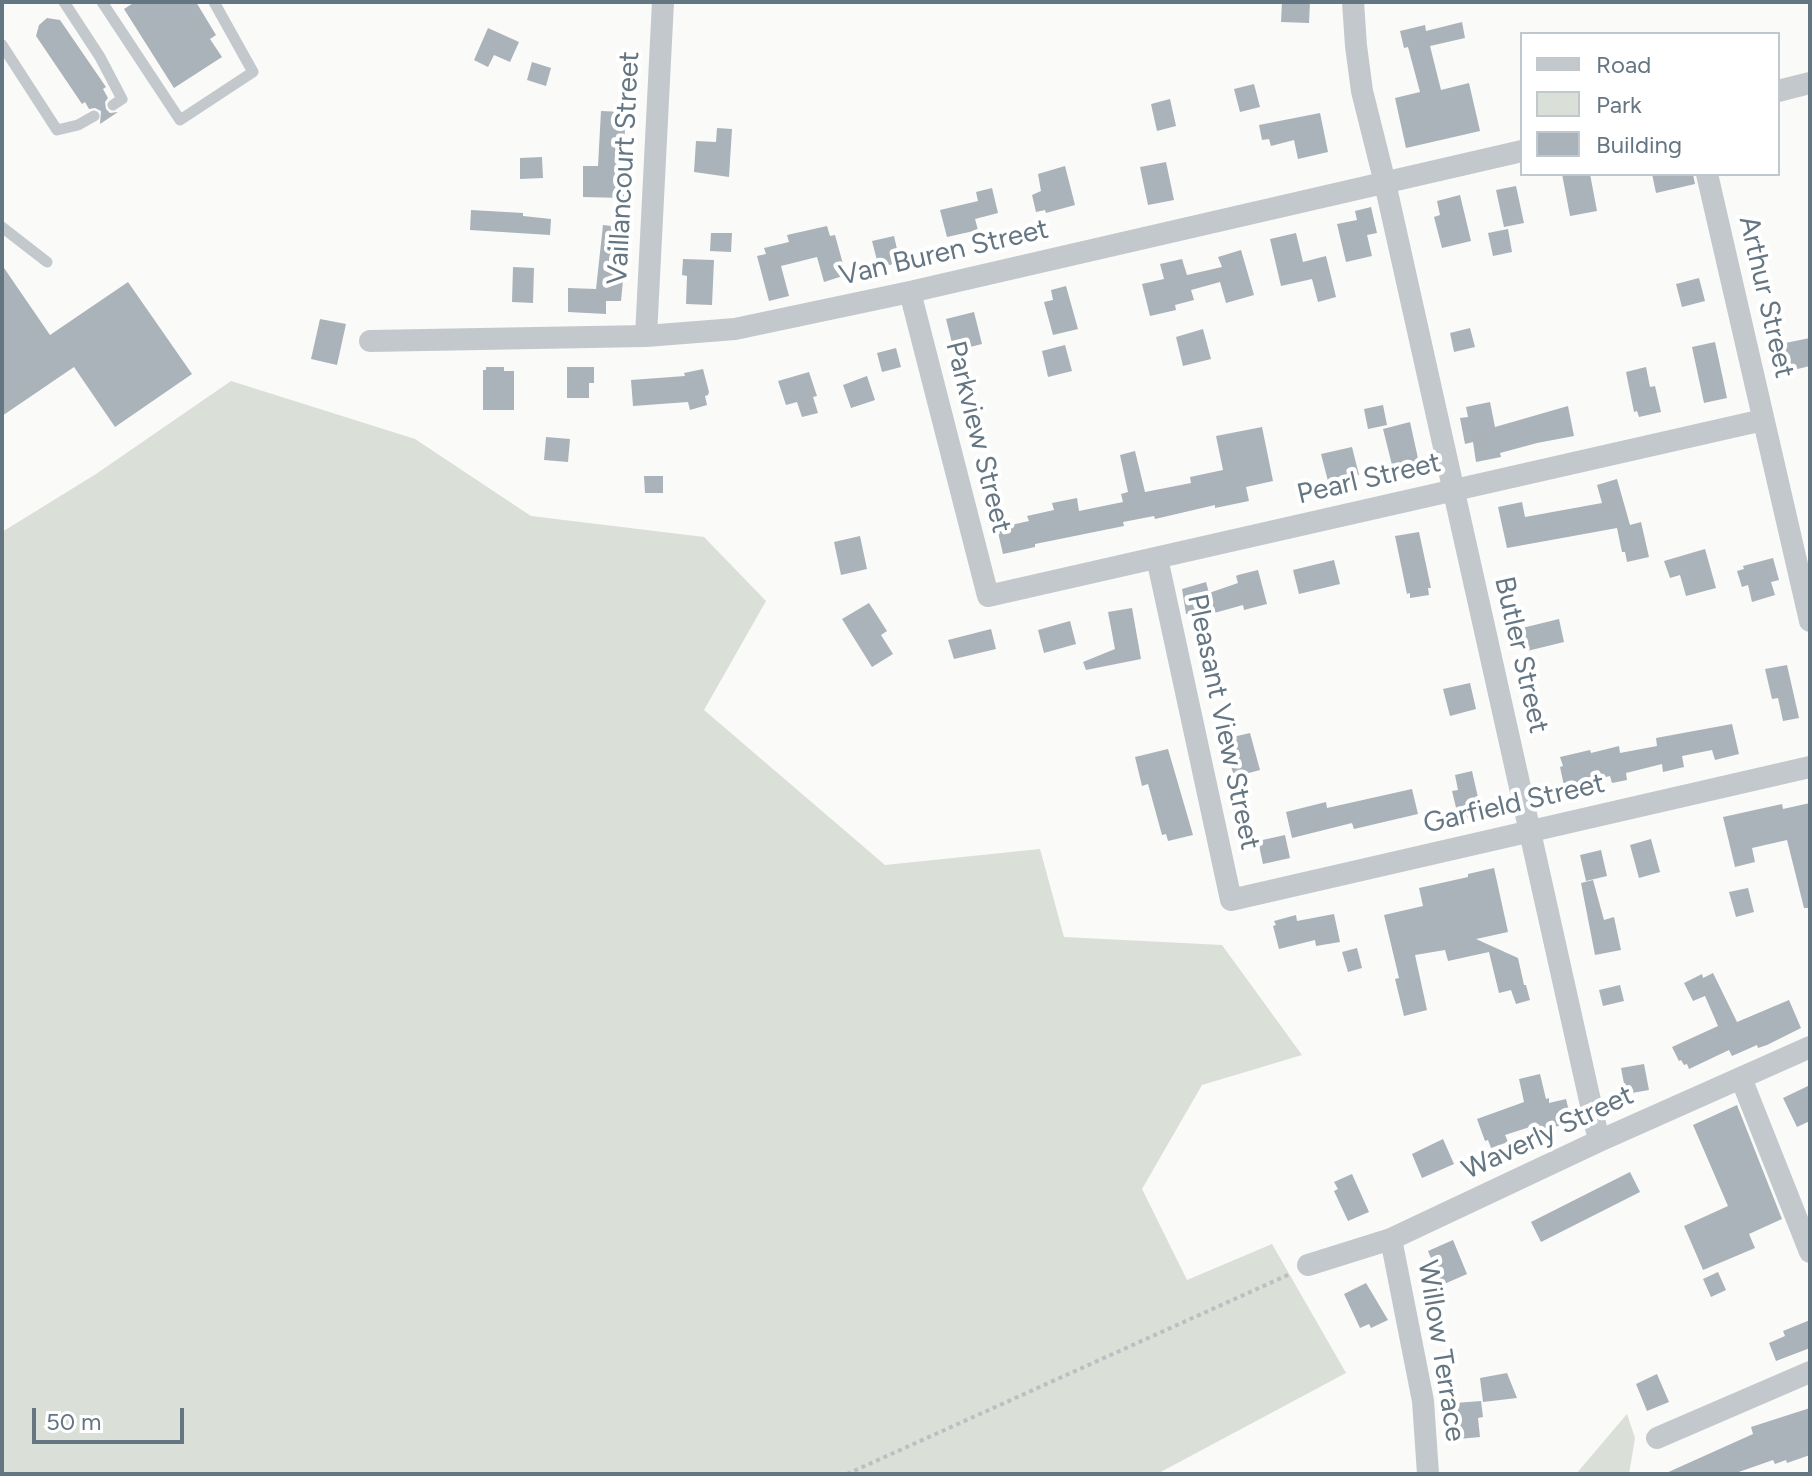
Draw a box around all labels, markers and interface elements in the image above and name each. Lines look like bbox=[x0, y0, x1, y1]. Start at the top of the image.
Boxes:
legend bbox=[1520, 32, 1780, 176]
street label: Vaillancourt Street bbox=[601, 50, 647, 286]
text: Road bbox=[1596, 50, 1651, 79]
text: Park bbox=[1596, 90, 1642, 119]
text: Building bbox=[1596, 130, 1682, 159]
street label: Van Buren Street bbox=[836, 213, 1052, 293]
street label: Arthur Street bbox=[1731, 213, 1801, 381]
street label: Parkview Street bbox=[938, 338, 1018, 536]
street label: Pearl Street bbox=[1294, 446, 1444, 512]
street label: Butler Street bbox=[1487, 573, 1555, 737]
street label: Pleasant View Street bbox=[1179, 591, 1267, 853]
street label: Garfield Street bbox=[1420, 767, 1608, 841]
street label: Waverly Street bbox=[1457, 1079, 1639, 1187]
street label: Willow Terrace bbox=[1410, 1258, 1472, 1444]
scale bar bbox=[36, 1392, 188, 1442]
text: 50 m bbox=[46, 1407, 102, 1436]

